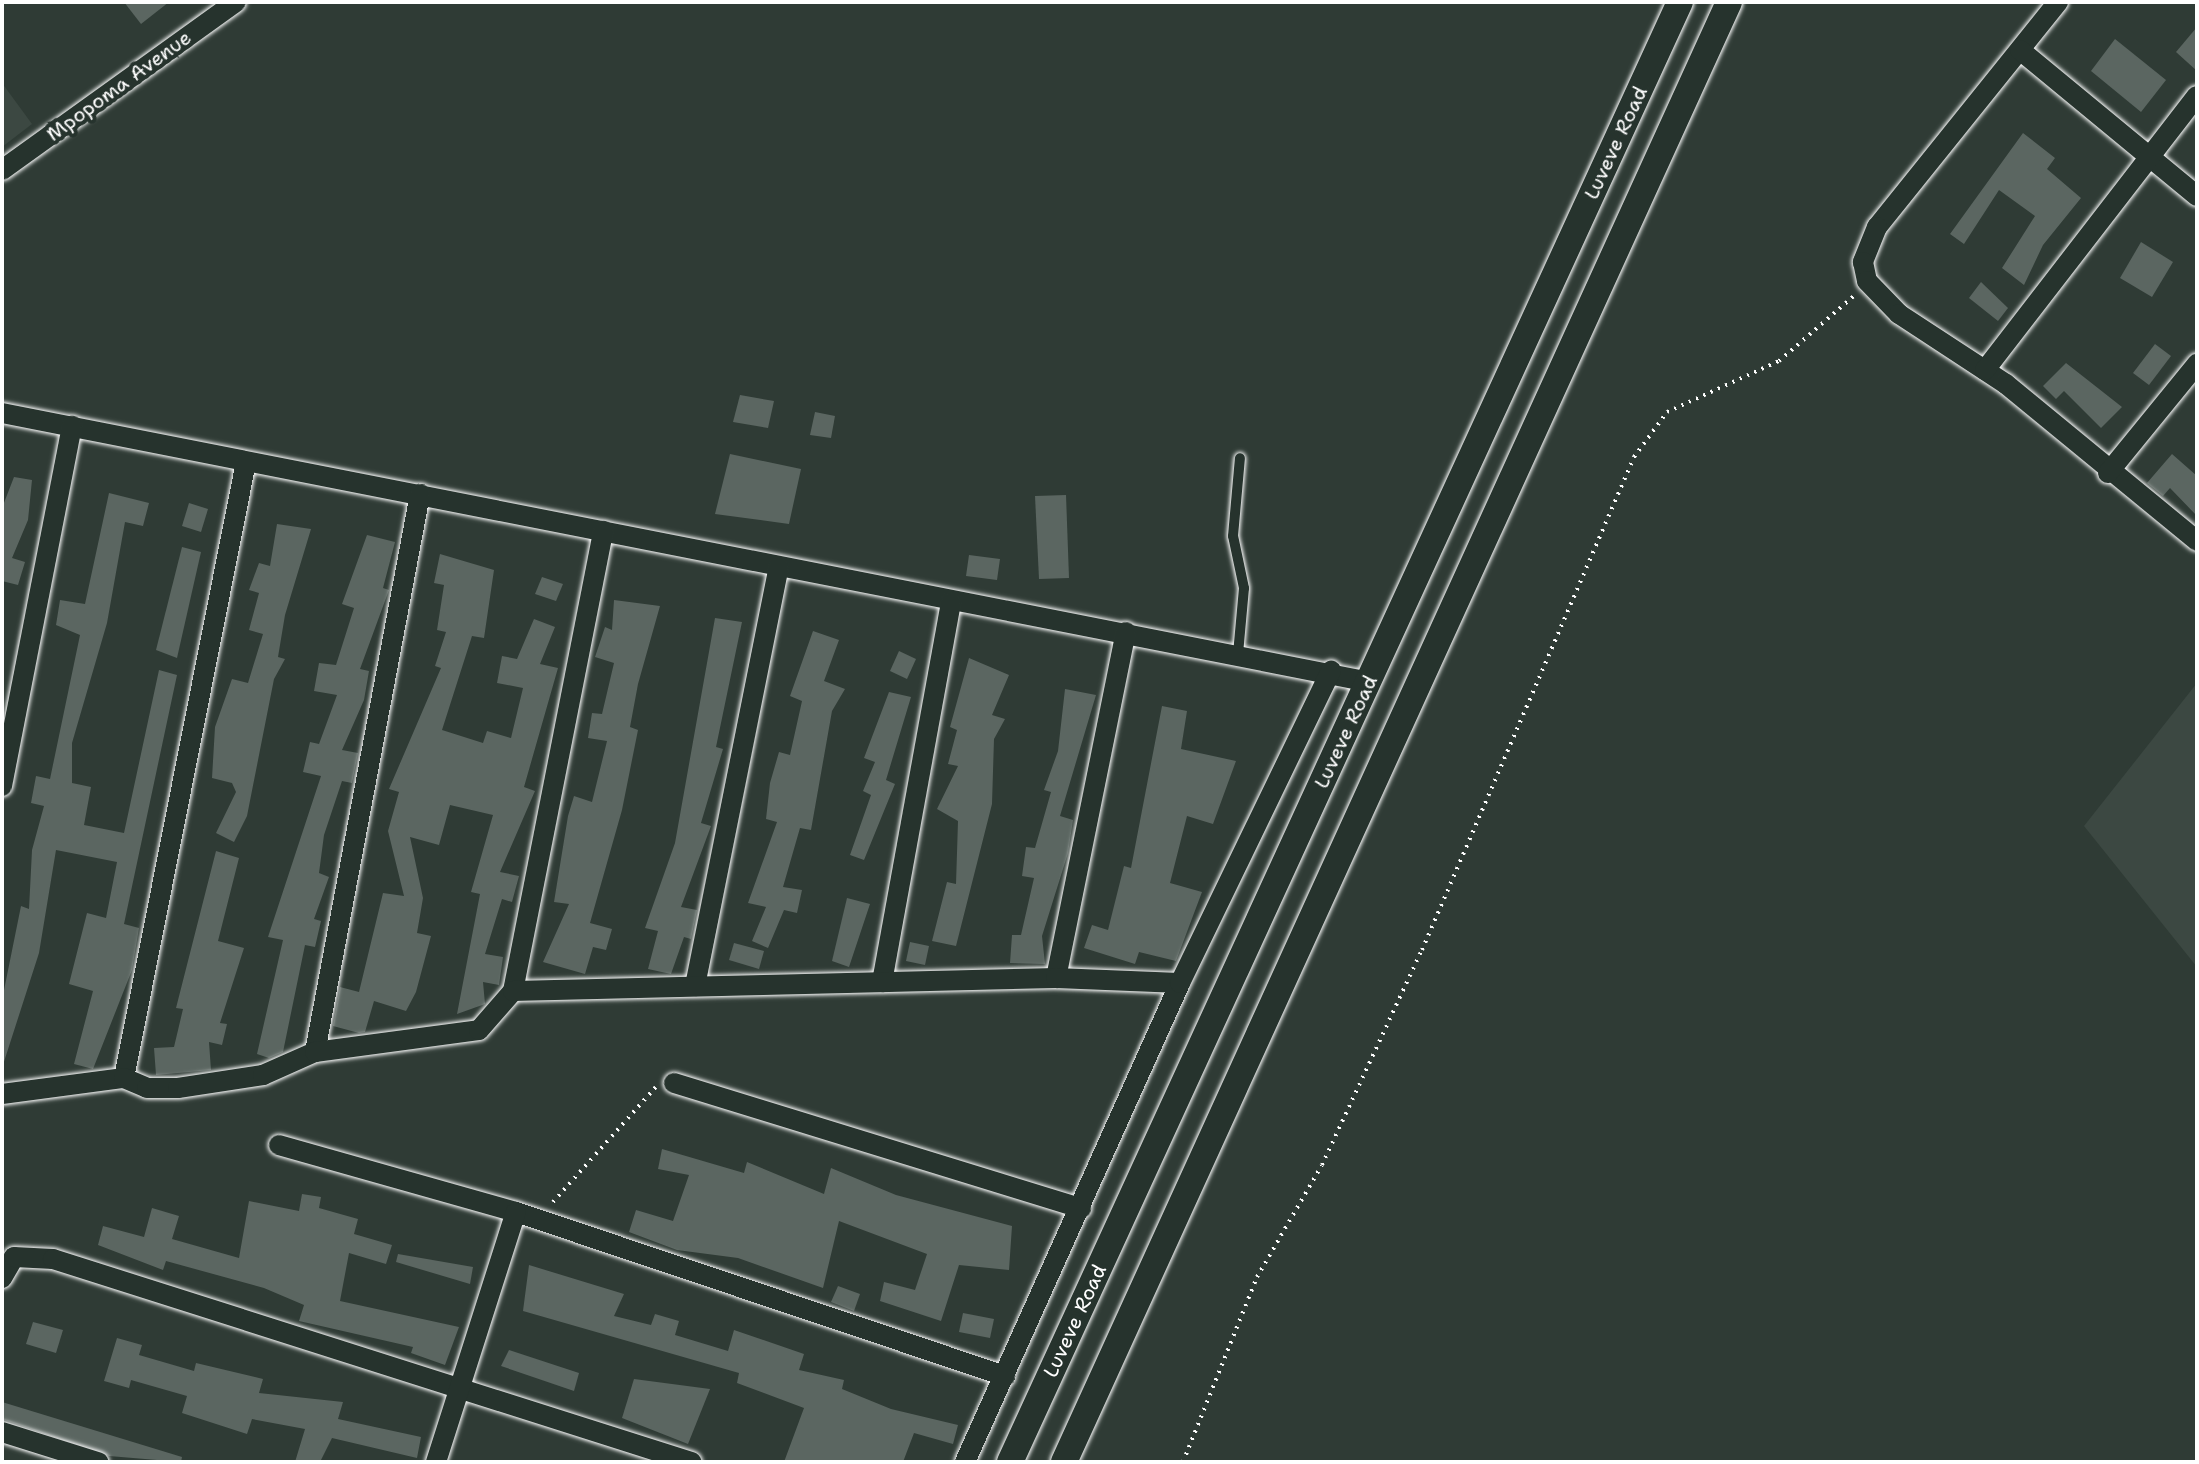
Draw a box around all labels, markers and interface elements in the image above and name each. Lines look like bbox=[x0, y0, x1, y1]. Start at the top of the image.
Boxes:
street label: Mpopoma Avenue bbox=[42, 25, 196, 147]
street label: Luveve Road bbox=[1579, 83, 1653, 203]
street label: Luveve Road bbox=[1309, 672, 1383, 792]
street label: Luveve Road bbox=[1038, 1261, 1112, 1381]

